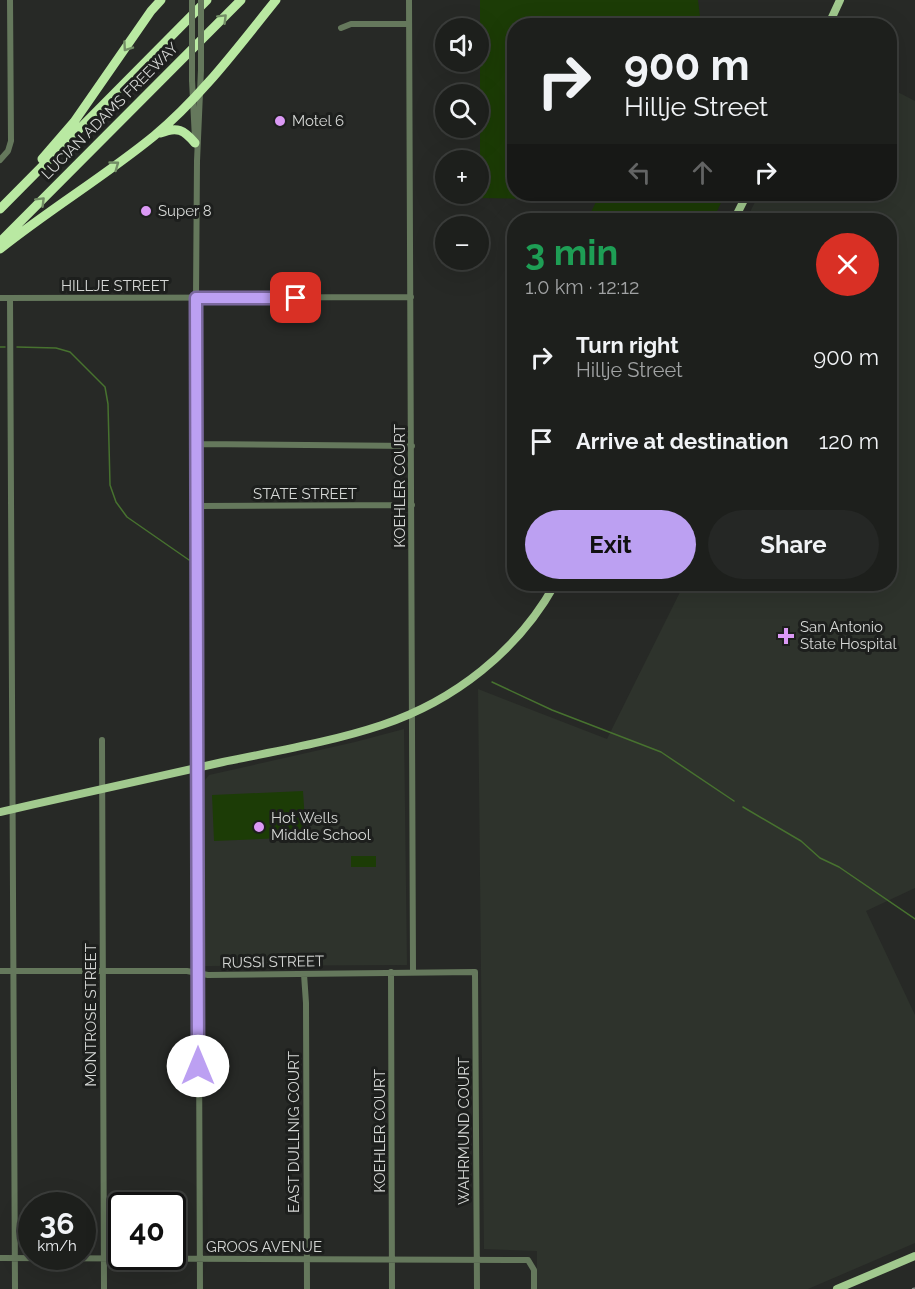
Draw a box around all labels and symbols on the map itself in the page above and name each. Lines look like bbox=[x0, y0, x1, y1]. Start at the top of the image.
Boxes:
one-way arrow bbox=[216, 14, 227, 25]
street label: LUCIAN ADAMS FREEWAY bbox=[38, 39, 182, 183]
one-way arrow bbox=[123, 40, 134, 51]
place label: Motel 6 bbox=[292, 112, 344, 130]
marker: Motel 6 bbox=[273, 114, 287, 128]
one-way arrow bbox=[108, 161, 119, 172]
one-way arrow bbox=[34, 197, 45, 208]
place label: Super 8 bbox=[158, 202, 212, 220]
marker: Super 8 bbox=[139, 204, 153, 218]
pin bbox=[270, 272, 321, 323]
street label: HILLJE STREET bbox=[61, 277, 169, 295]
street label: KOEHLER COURT bbox=[391, 424, 409, 548]
street label: STATE STREET bbox=[253, 485, 357, 503]
place label: San Antonio State Hospital bbox=[800, 618, 897, 653]
marker: San Antonio State Hospital bbox=[777, 627, 795, 645]
place label: Hot Wells Middle School bbox=[271, 809, 372, 844]
marker: Hot Wells Middle School bbox=[252, 820, 266, 834]
street label: MONTROSE STREET bbox=[82, 943, 100, 1087]
street label: RUSSI STREET bbox=[222, 952, 324, 972]
position arrow bbox=[166, 1034, 230, 1098]
street label: EAST DULLNIG COURT bbox=[285, 1051, 303, 1213]
street label: WAHRMUND COURT bbox=[455, 1057, 473, 1205]
street label: KOEHLER COURT bbox=[371, 1069, 389, 1193]
speed limit sign: 40 bbox=[108, 1192, 186, 1270]
street label: GROOS AVENUE bbox=[206, 1238, 322, 1256]

